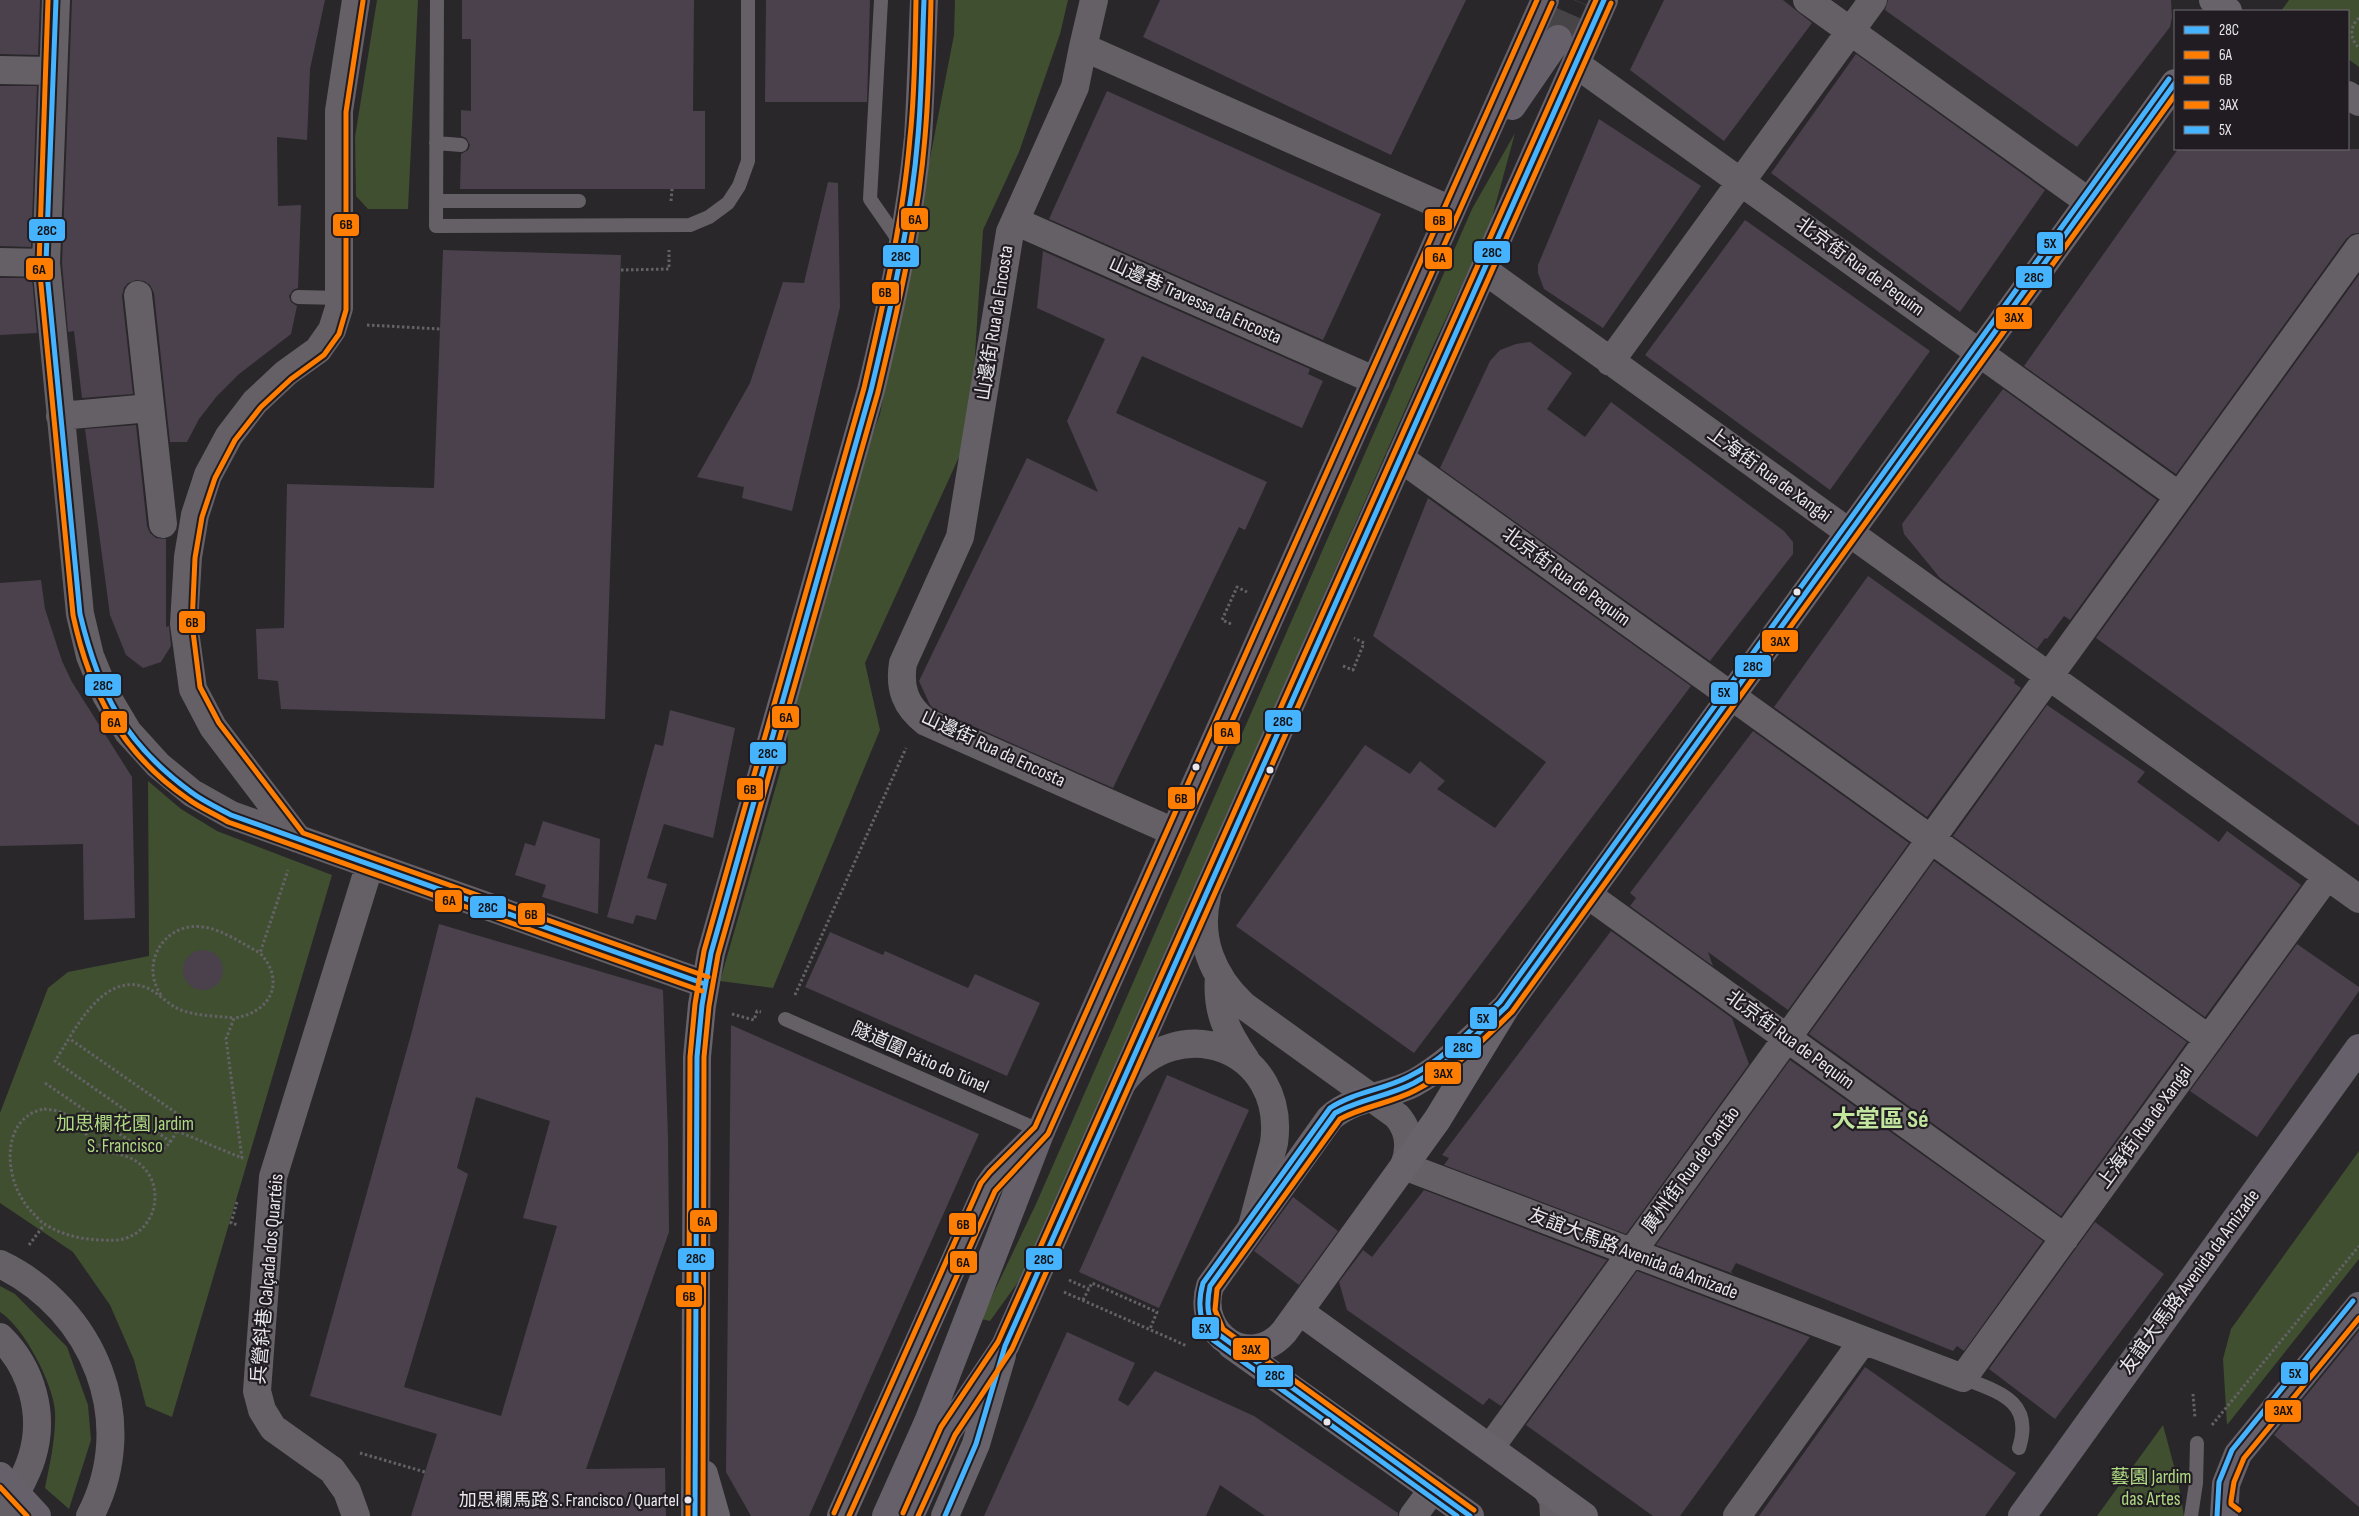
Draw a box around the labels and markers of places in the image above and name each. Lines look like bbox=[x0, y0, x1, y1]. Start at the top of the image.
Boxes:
unlabelled marker bbox=[1792, 587, 1802, 597]
unlabelled marker bbox=[1191, 762, 1201, 772]
unlabelled marker bbox=[1265, 765, 1275, 775]
unlabelled marker bbox=[1322, 1417, 1332, 1427]
place label: 加思欄馬路 S. Francisco / Quartel bbox=[459, 1490, 679, 1511]
marker: 加思欄馬路 S. Francisco / Quartel bbox=[683, 1495, 693, 1505]

